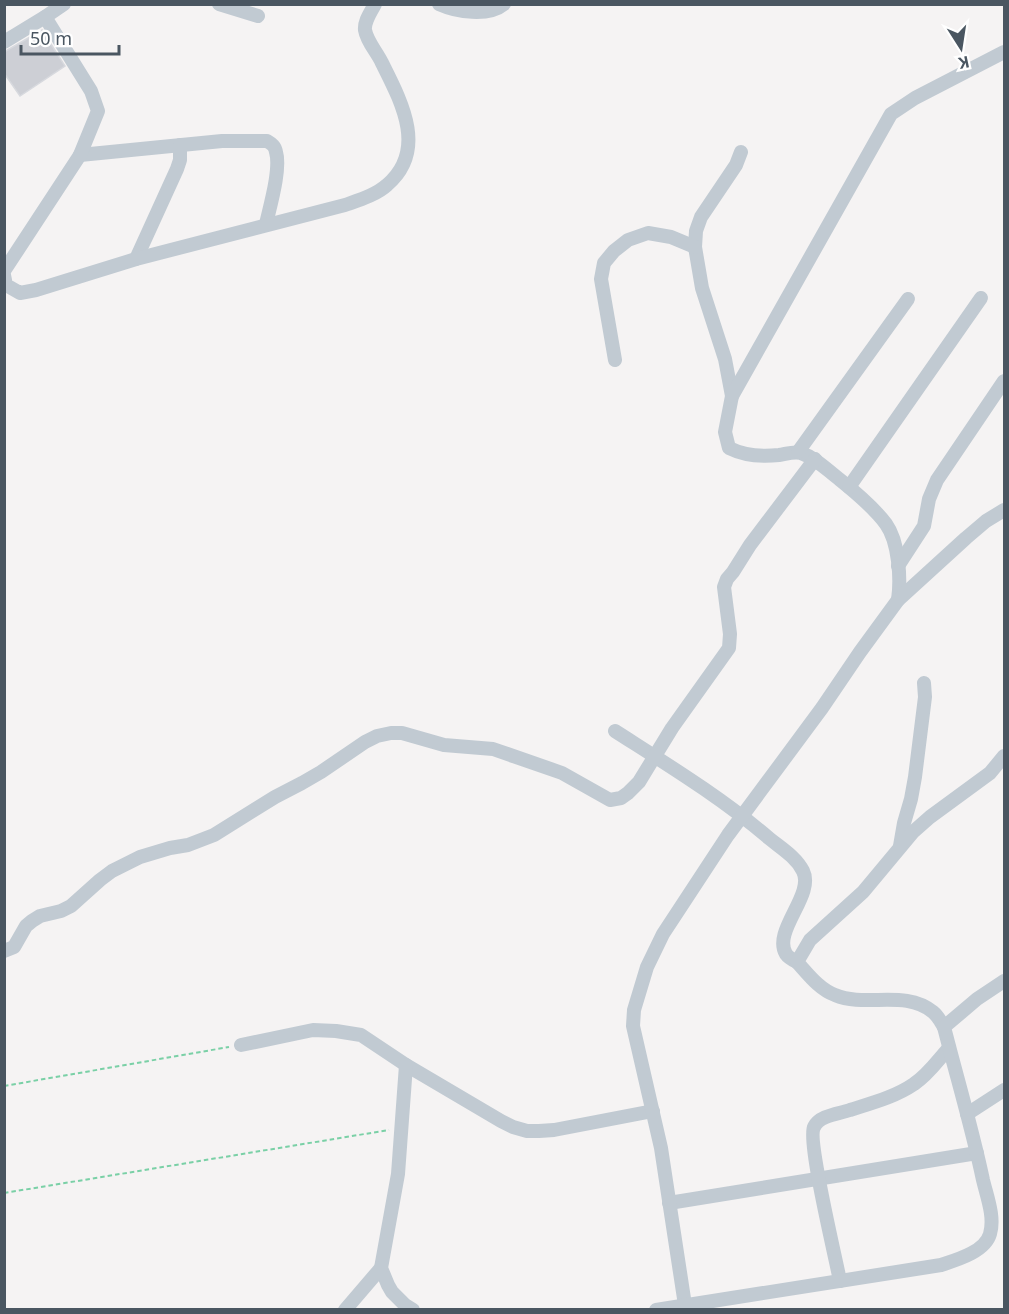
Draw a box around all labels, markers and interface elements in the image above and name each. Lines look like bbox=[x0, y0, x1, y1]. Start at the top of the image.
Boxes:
scale bar bbox=[21, 18, 118, 56]
north arrow bbox=[931, 18, 991, 78]
text: 50 m bbox=[30, 26, 72, 50]
text: K bbox=[956, 51, 972, 75]

